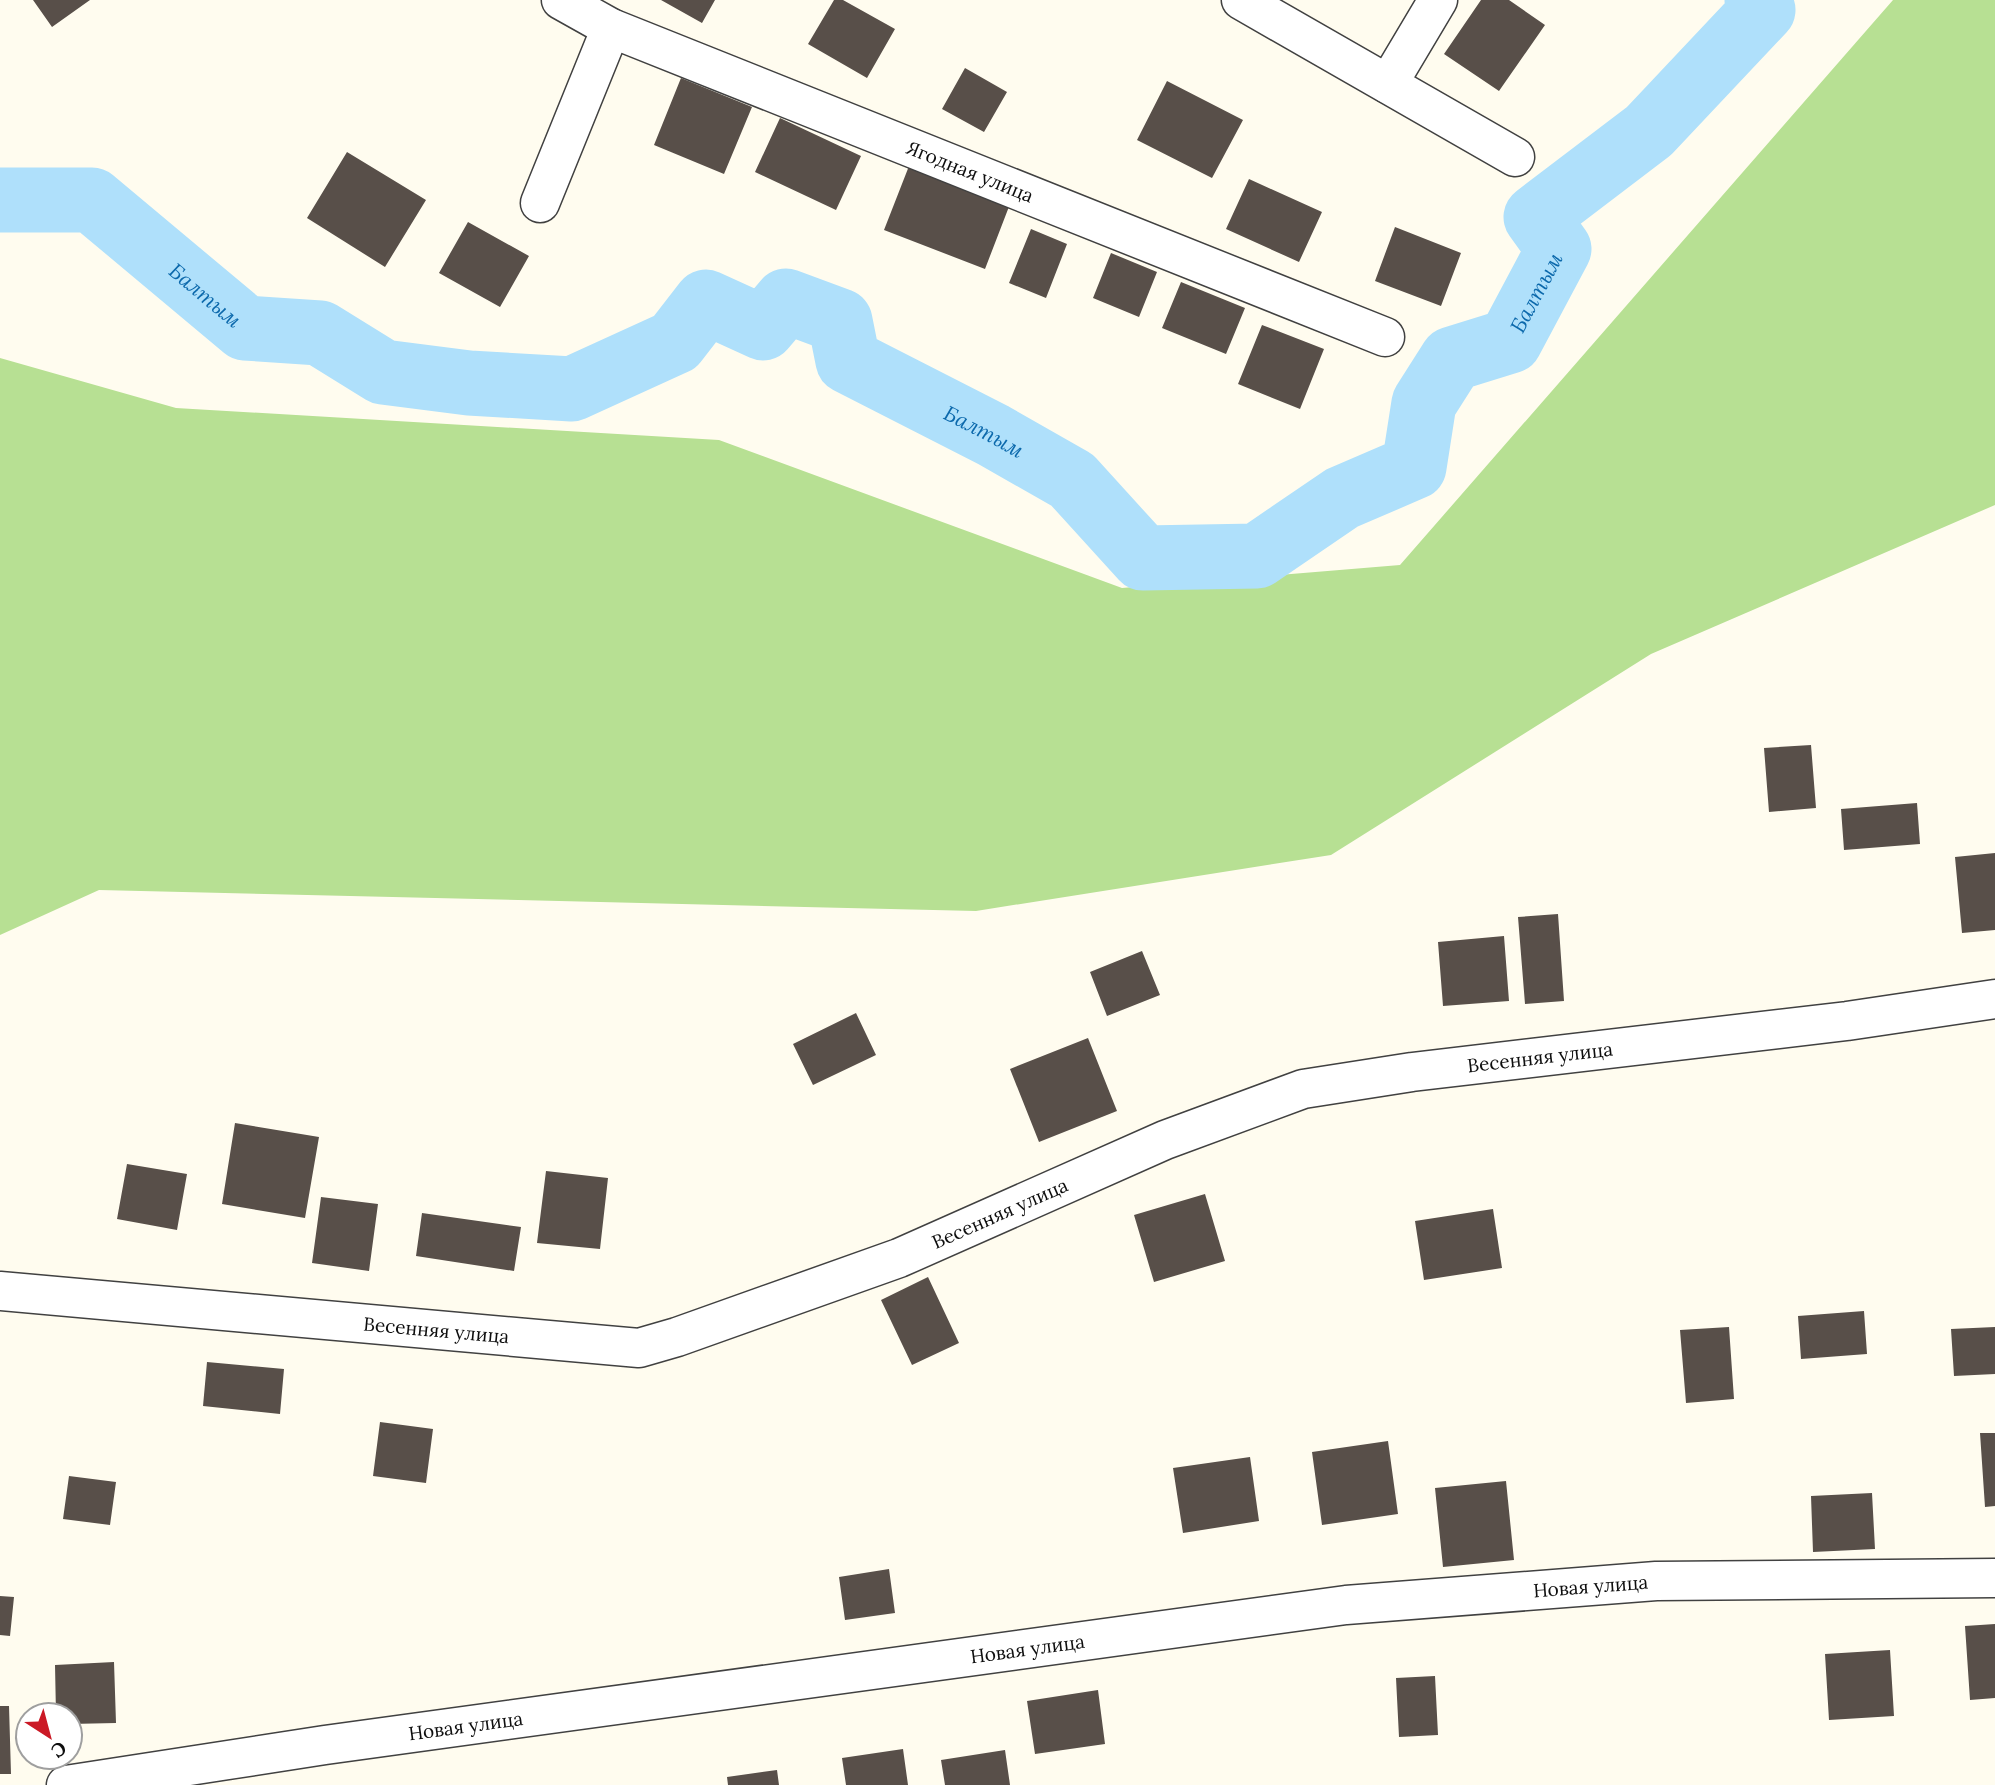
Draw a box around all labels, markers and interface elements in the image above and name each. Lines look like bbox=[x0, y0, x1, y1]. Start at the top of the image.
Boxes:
street label: Ягодная улица bbox=[903, 135, 1037, 208]
water label: Балтым bbox=[1504, 247, 1568, 337]
water label: Балтым bbox=[164, 257, 248, 333]
water label: Балтым bbox=[940, 399, 1029, 464]
street label: Весенняя улица bbox=[1466, 1037, 1614, 1077]
street label: Весенняя улица bbox=[928, 1173, 1072, 1254]
street label: Весенняя улица bbox=[362, 1311, 510, 1348]
street label: Новая улица bbox=[1532, 1570, 1649, 1602]
street label: Новая улица bbox=[969, 1629, 1086, 1668]
north arrow bbox=[14, 1701, 84, 1771]
street label: Новая улица bbox=[407, 1706, 525, 1745]
text: С bbox=[47, 1736, 71, 1763]

